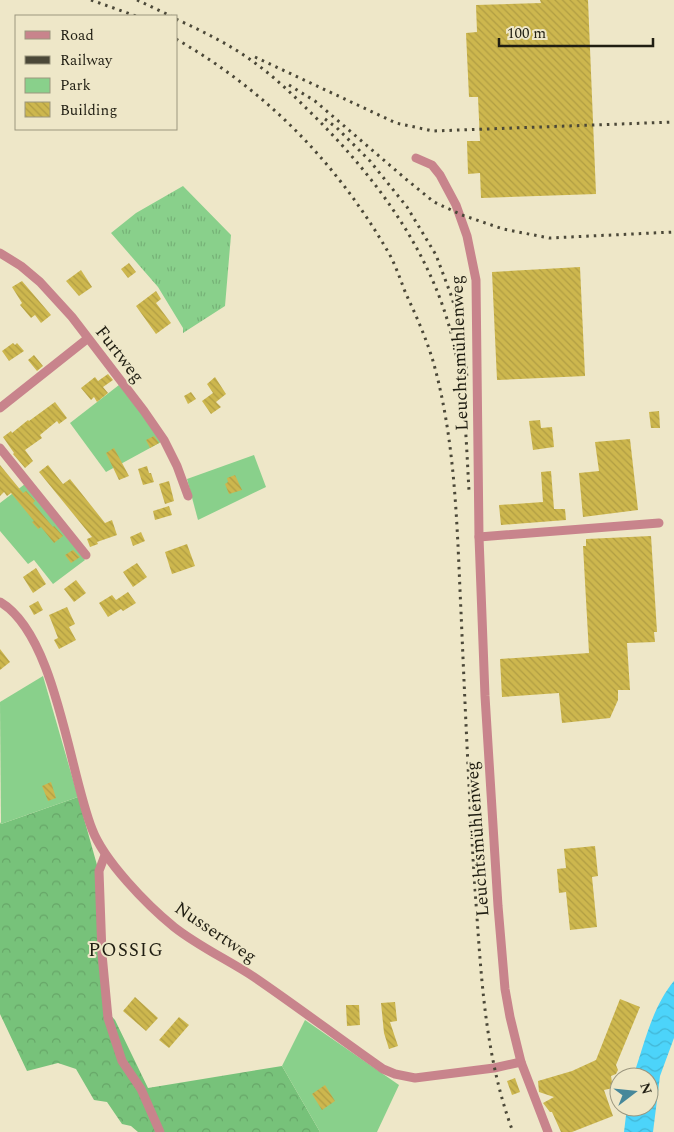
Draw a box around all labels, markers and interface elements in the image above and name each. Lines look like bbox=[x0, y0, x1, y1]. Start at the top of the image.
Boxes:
legend bbox=[15, 15, 178, 130]
scale bar bbox=[499, 15, 653, 47]
text: 100 m bbox=[507, 22, 546, 45]
text: Road bbox=[60, 24, 94, 47]
text: Railway bbox=[60, 49, 113, 72]
text: Park bbox=[60, 74, 91, 97]
text: Building bbox=[60, 99, 117, 122]
street label: Leuchtsmühlenweg bbox=[443, 275, 476, 431]
street label: Furtweg bbox=[88, 320, 151, 389]
street label: Leuchtsmühlenweg bbox=[459, 760, 496, 918]
street label: Nussertweg bbox=[169, 895, 262, 970]
district label: POSSIG bbox=[88, 936, 164, 965]
north arrow bbox=[609, 1067, 659, 1117]
text: N bbox=[634, 1080, 658, 1097]

